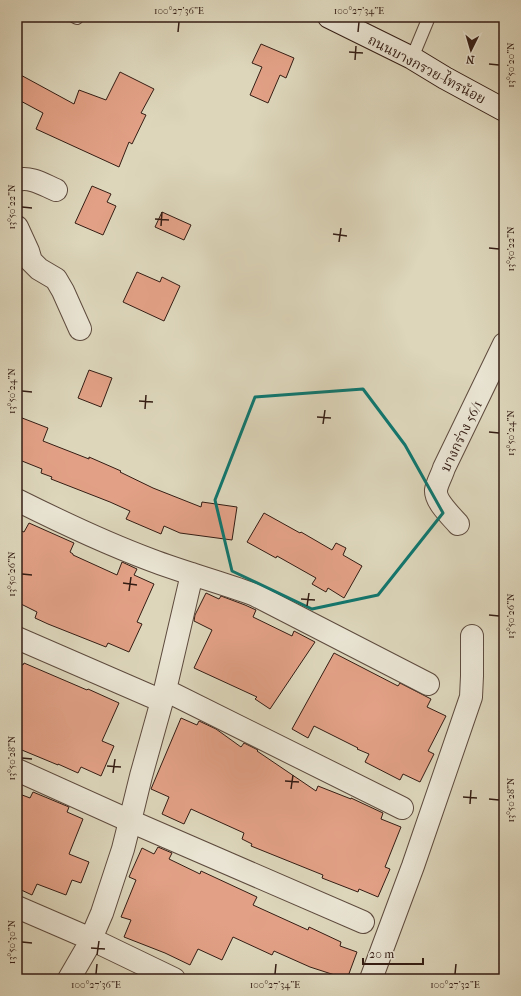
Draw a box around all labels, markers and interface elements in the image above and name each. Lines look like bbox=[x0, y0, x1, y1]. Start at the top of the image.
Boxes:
text: 100°27'36"E bbox=[154, 5, 204, 17]
text: 100°27'34"E bbox=[334, 5, 384, 17]
street label: ถนนบางกรวย-ไทรน้อย bbox=[365, 29, 490, 108]
north arrow bbox=[451, 30, 491, 70]
text: 13°50'20"N bbox=[505, 42, 517, 88]
text: N bbox=[465, 53, 475, 66]
text: 13°50'22"N bbox=[6, 184, 18, 230]
text: 13°50'22"N bbox=[505, 226, 517, 272]
text: 13°50'24"N bbox=[6, 368, 18, 414]
street label: บางกร่าง 56/1 bbox=[437, 398, 486, 475]
text: 13°50'24"N bbox=[505, 410, 517, 456]
text: 13°50'26"N bbox=[6, 551, 18, 597]
text: 13°50'26"N bbox=[505, 593, 517, 639]
text: 13°50'28"N bbox=[6, 735, 18, 780]
text: 13°50'28"N bbox=[505, 777, 517, 822]
text: 13°50'30"N bbox=[6, 919, 18, 964]
scale bar bbox=[363, 940, 423, 966]
text: 20 m bbox=[369, 947, 394, 961]
text: 100°27'36"E bbox=[71, 979, 121, 991]
text: 100°27'34"E bbox=[250, 979, 300, 991]
text: 100°27'32"E bbox=[430, 979, 480, 991]

